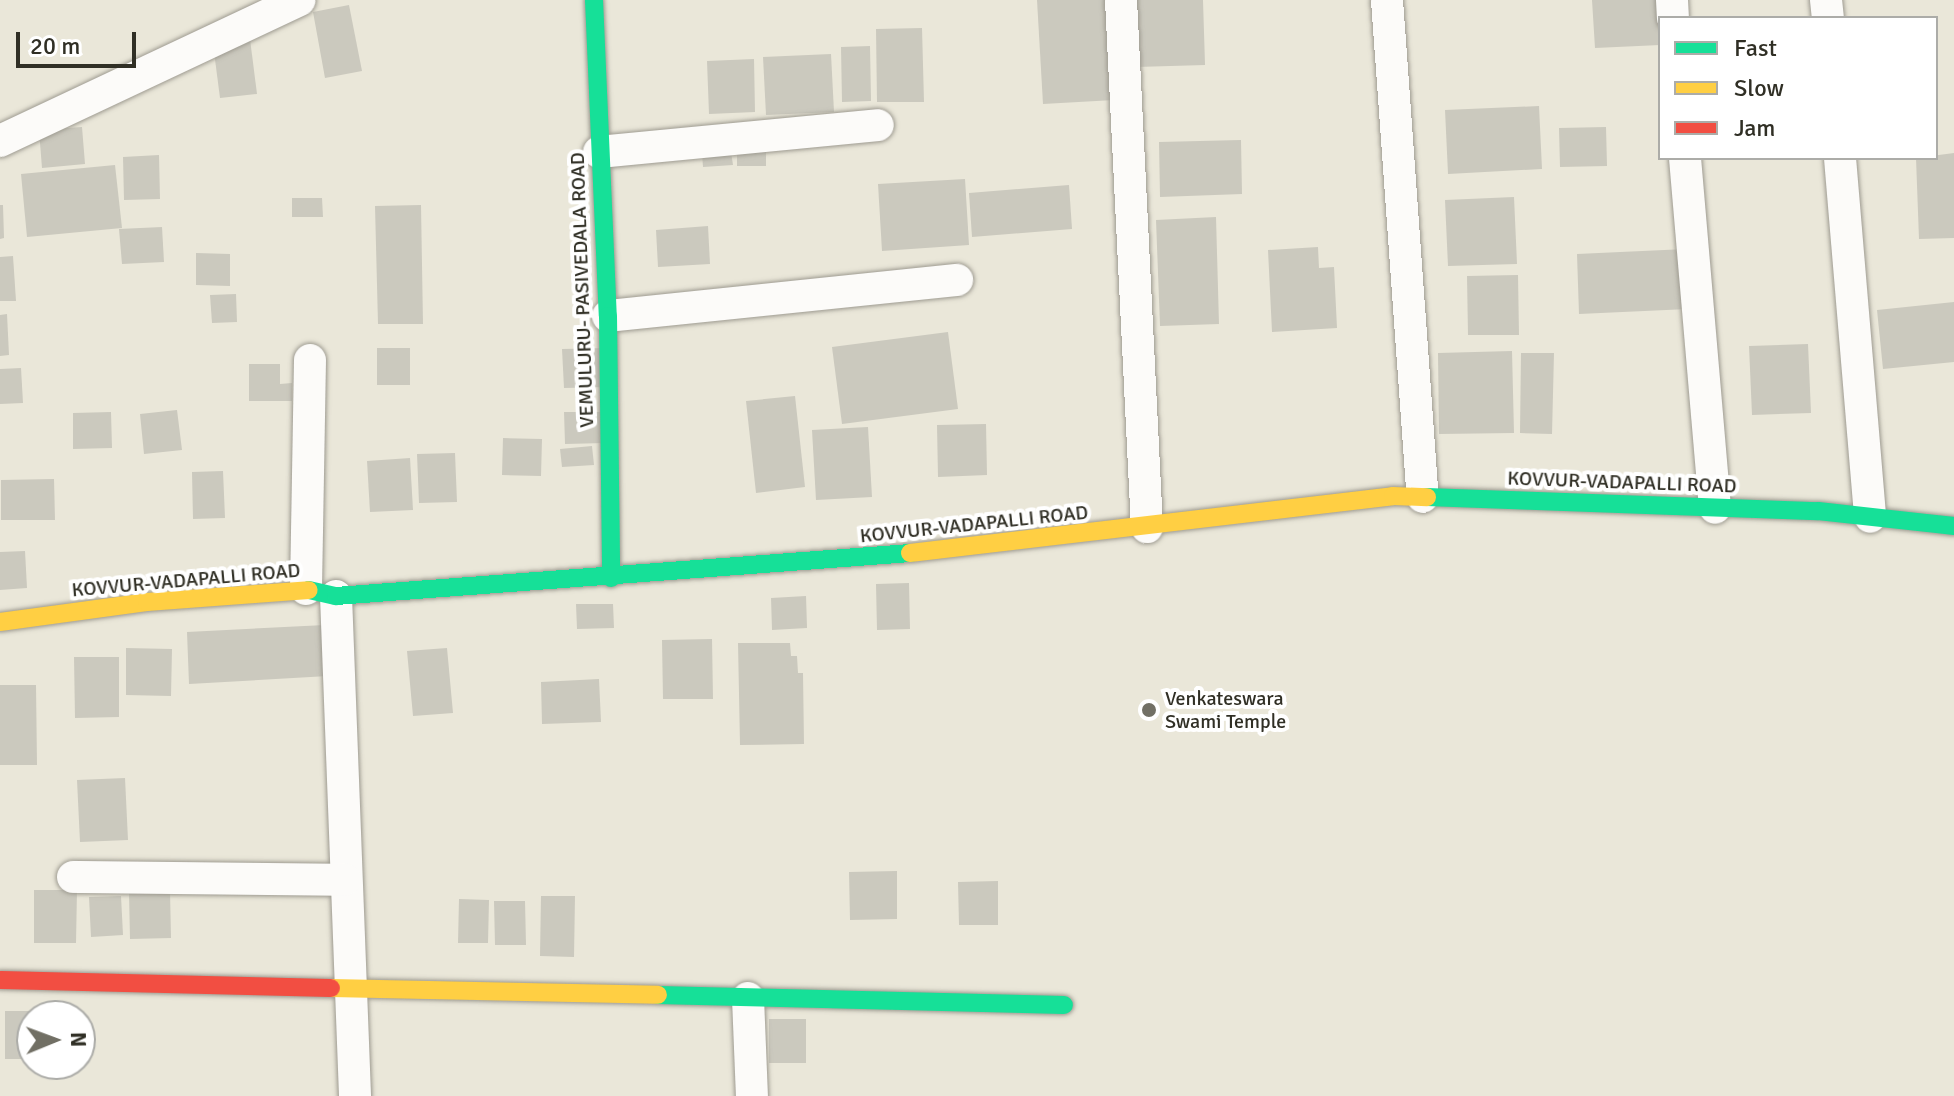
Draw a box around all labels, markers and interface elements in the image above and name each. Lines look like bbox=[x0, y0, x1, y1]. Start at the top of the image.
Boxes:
scale bar bbox=[20, 16, 140, 66]
legend bbox=[1658, 16, 1938, 160]
text: 20 m bbox=[30, 31, 80, 61]
text: Fast bbox=[1734, 33, 1777, 63]
text: Slow bbox=[1734, 73, 1784, 103]
text: Jam bbox=[1734, 113, 1775, 143]
street label: VEMULURU- PASIVEDALA ROAD bbox=[565, 152, 599, 428]
street label: KOVVUR-VADAPALLI ROAD bbox=[1507, 466, 1737, 498]
street label: KOVVUR-VADAPALLI ROAD bbox=[859, 500, 1089, 548]
street label: KOVVUR-VADAPALLI ROAD bbox=[71, 558, 301, 602]
place label: Venkateswara Swami Temple bbox=[1165, 686, 1286, 733]
marker: Venkateswara Swami Temple bbox=[1140, 701, 1158, 719]
north arrow bbox=[16, 1000, 96, 1080]
text: N bbox=[65, 1032, 92, 1047]

